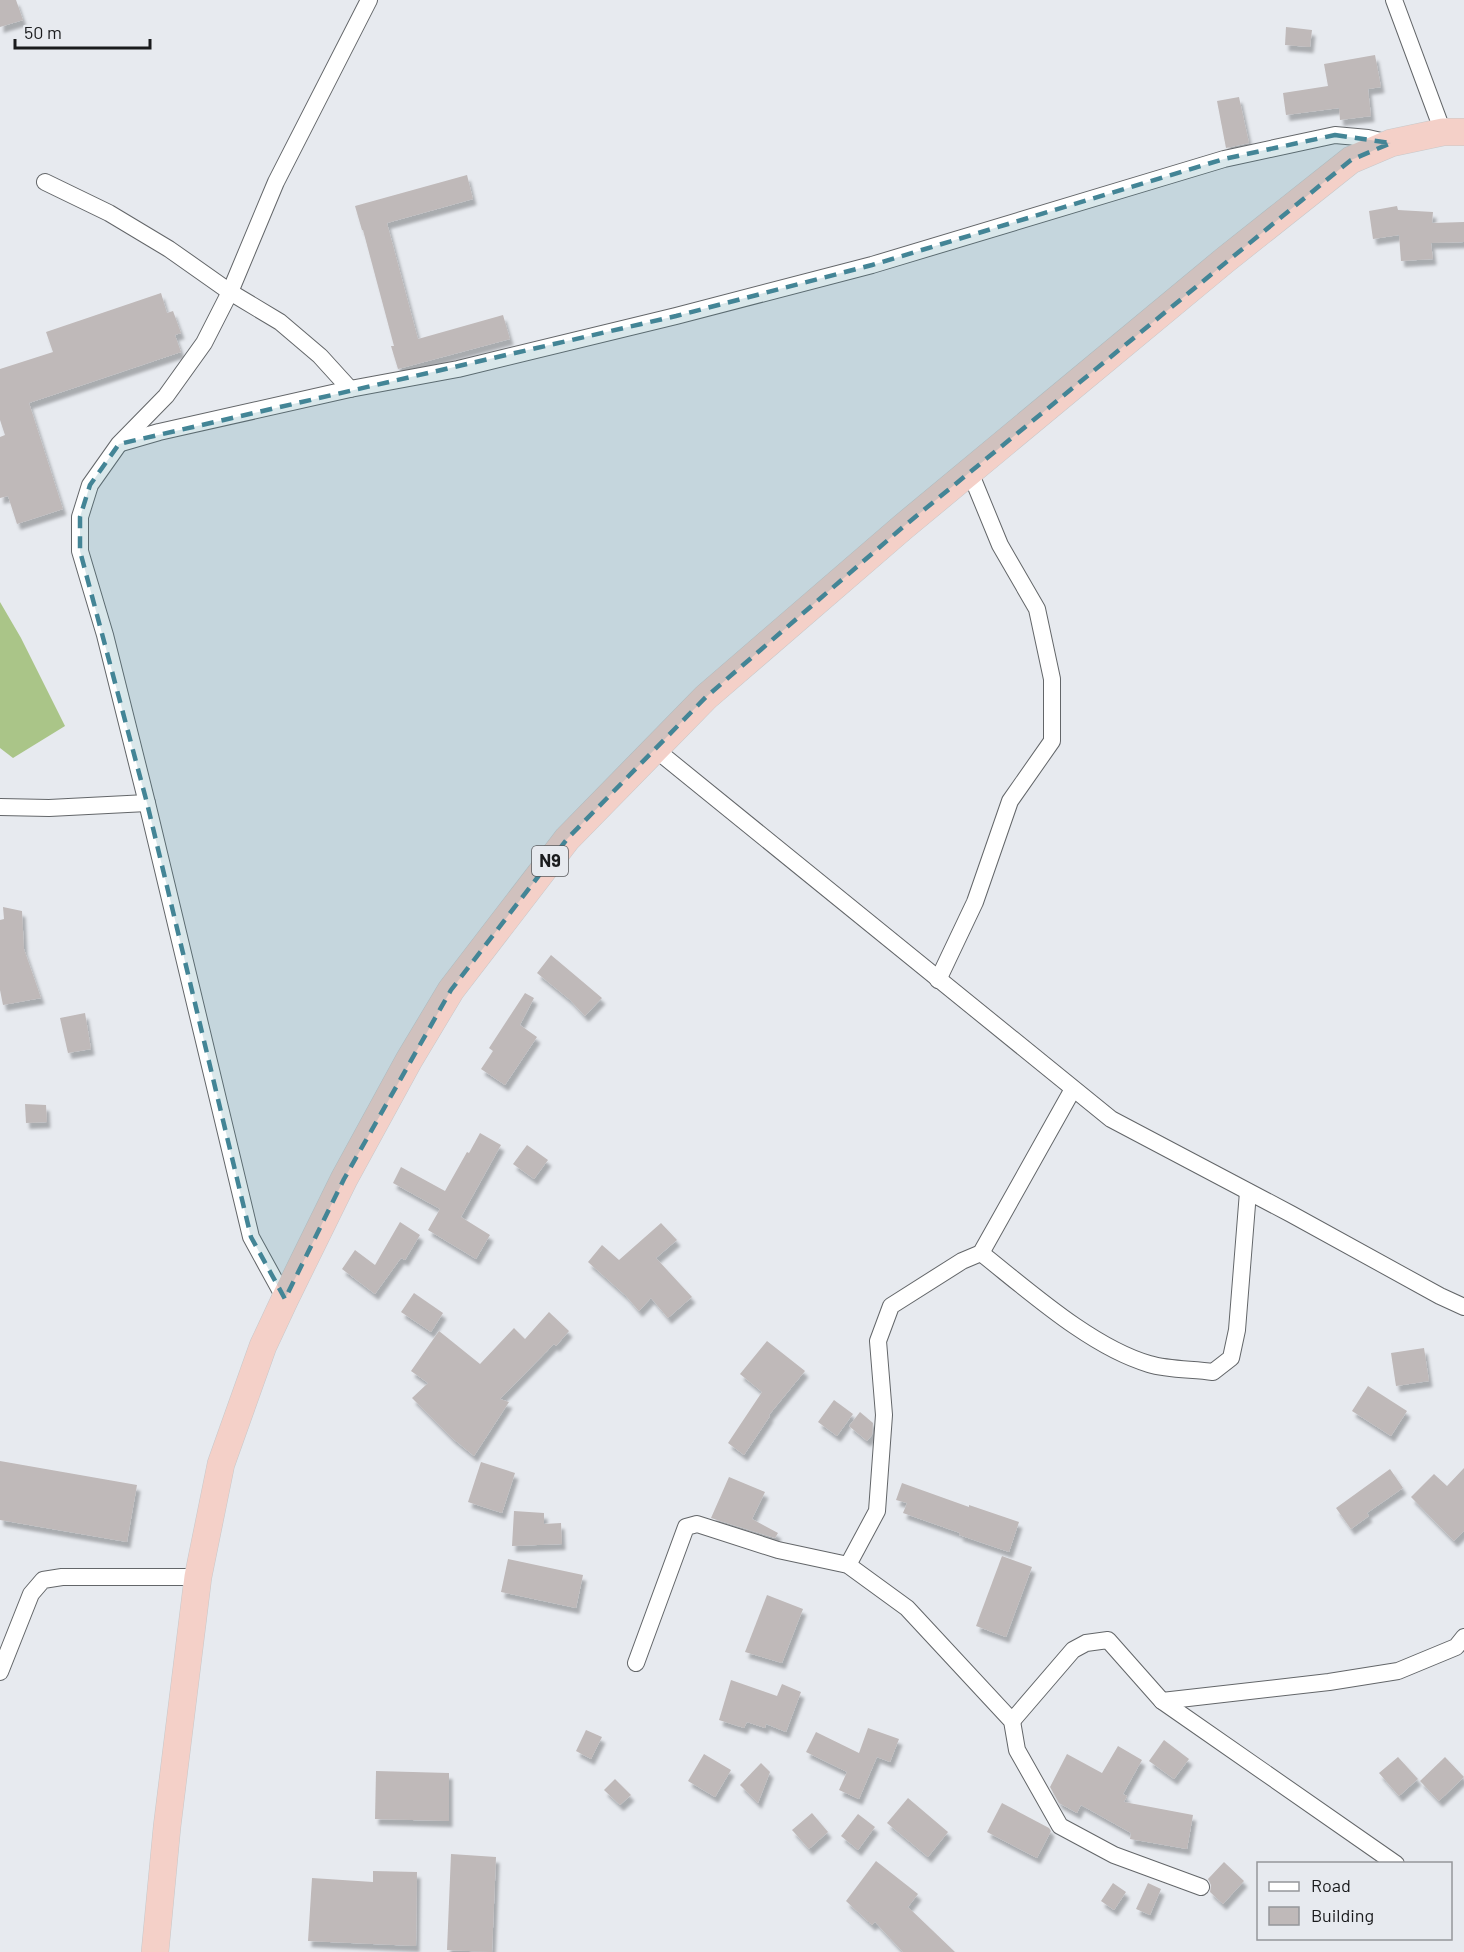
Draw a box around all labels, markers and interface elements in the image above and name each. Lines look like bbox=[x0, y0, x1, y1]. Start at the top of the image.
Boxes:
scale bar bbox=[15, 12, 150, 50]
text: 50 m bbox=[24, 21, 62, 43]
road number: N9 bbox=[532, 846, 568, 876]
legend bbox=[1257, 1862, 1452, 1940]
text: Road bbox=[1311, 1874, 1351, 1896]
text: Building bbox=[1311, 1904, 1374, 1926]

